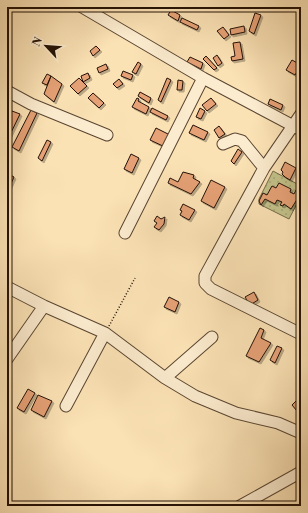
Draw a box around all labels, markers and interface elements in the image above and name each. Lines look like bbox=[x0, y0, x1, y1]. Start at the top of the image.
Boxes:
north arrow bbox=[26, 26, 66, 66]
text: N bbox=[30, 35, 46, 49]

